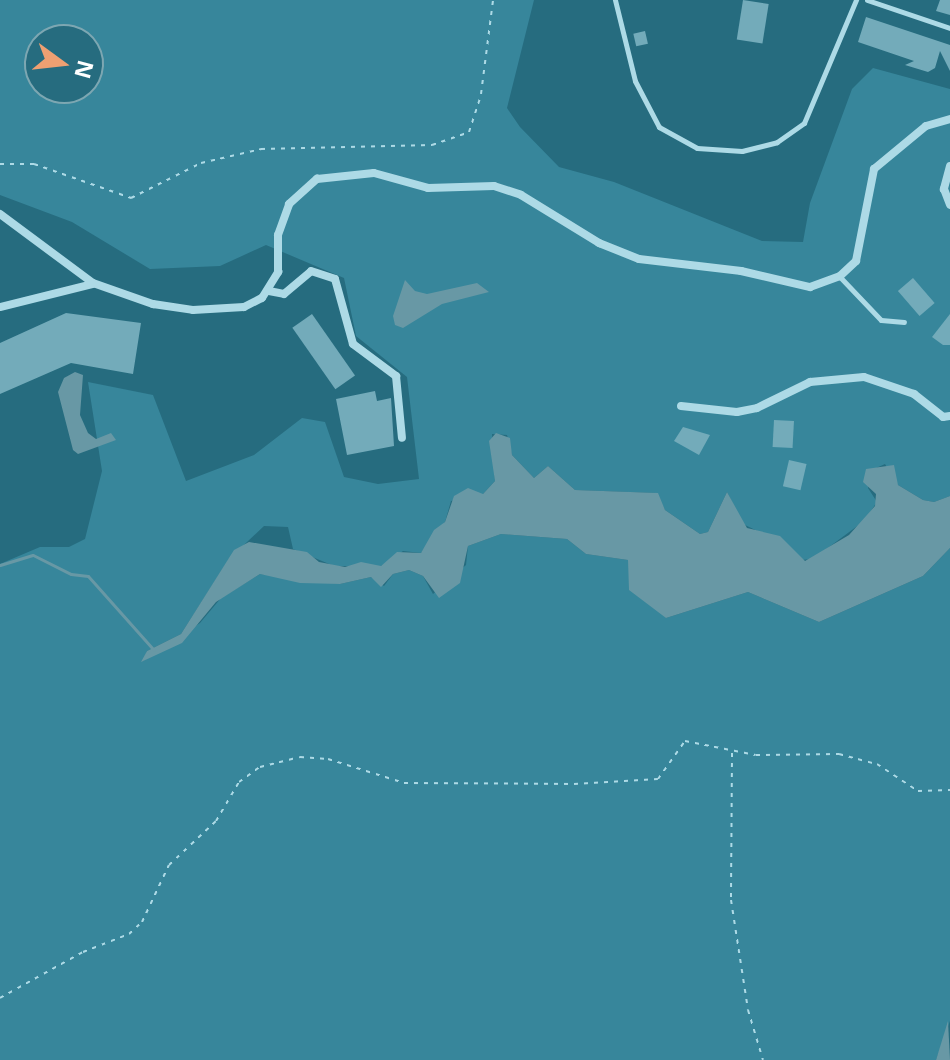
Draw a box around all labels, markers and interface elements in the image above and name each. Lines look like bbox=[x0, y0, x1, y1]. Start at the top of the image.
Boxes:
north arrow bbox=[24, 24, 104, 104]
text: N bbox=[68, 57, 102, 82]

